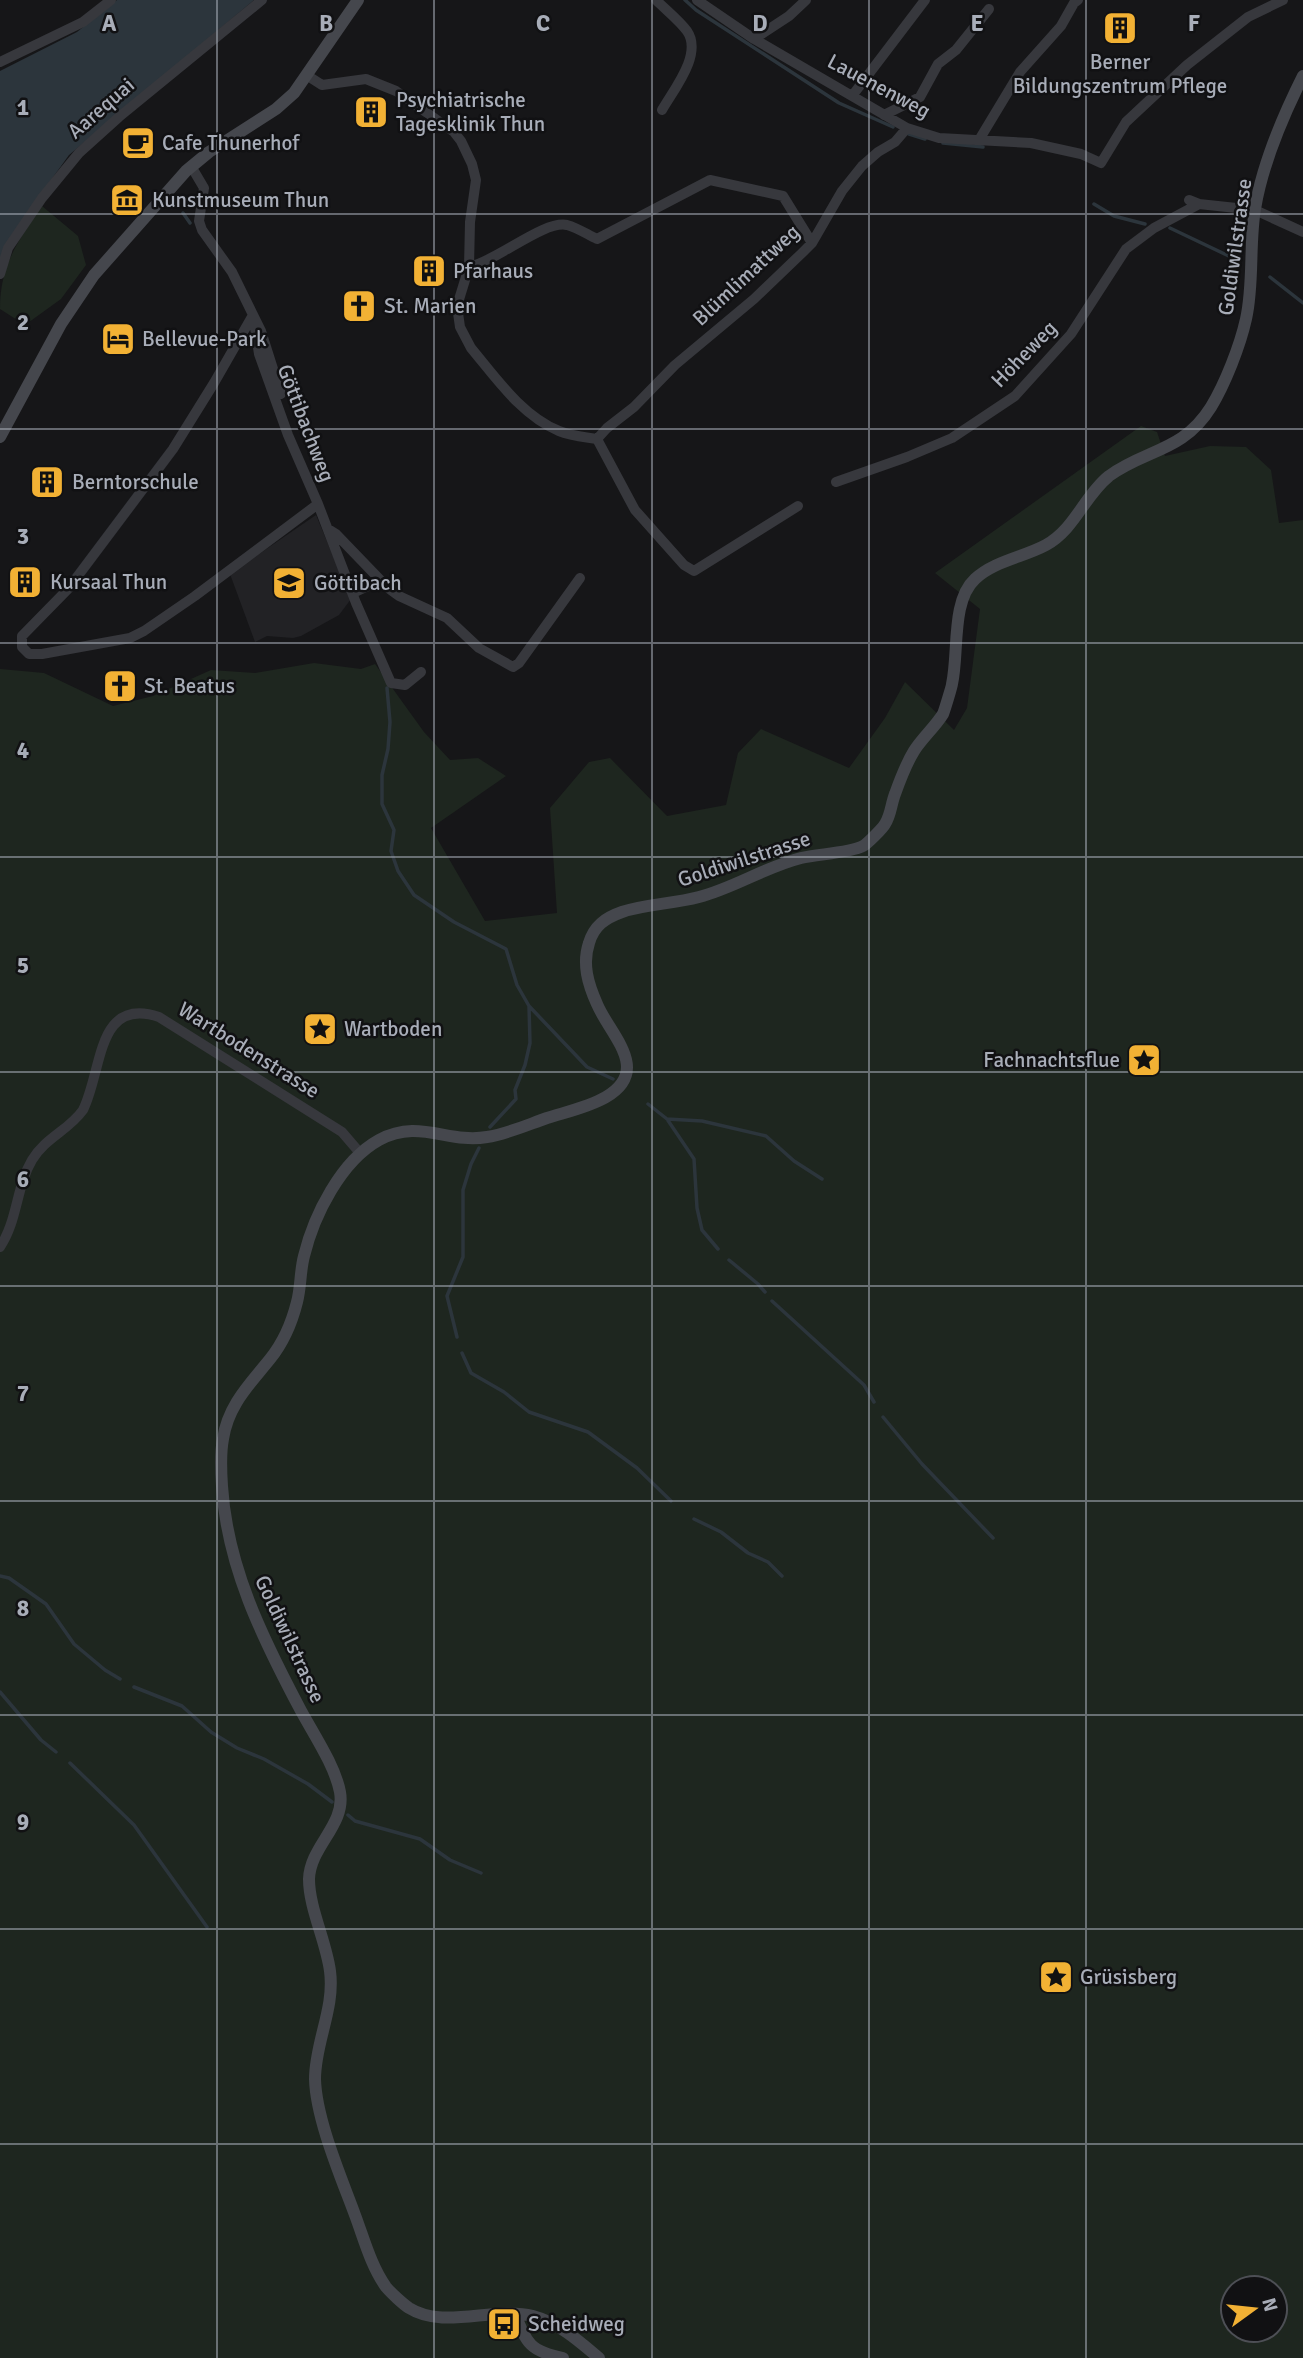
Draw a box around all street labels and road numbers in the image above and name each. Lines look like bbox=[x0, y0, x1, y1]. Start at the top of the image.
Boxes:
street label: Lauenenweg bbox=[823, 48, 935, 124]
street label: Aarequai bbox=[62, 72, 140, 144]
street label: Goldiwilstrasse bbox=[1213, 177, 1257, 317]
street label: Blümlimattweg bbox=[687, 219, 805, 331]
street label: Höheweg bbox=[986, 315, 1062, 393]
street label: Göttibachweg bbox=[272, 360, 340, 486]
street label: Goldiwilstrasse bbox=[674, 825, 814, 893]
street label: Wartbodenstrasse bbox=[173, 996, 325, 1104]
street label: Goldiwilstrasse bbox=[249, 1571, 331, 1707]

